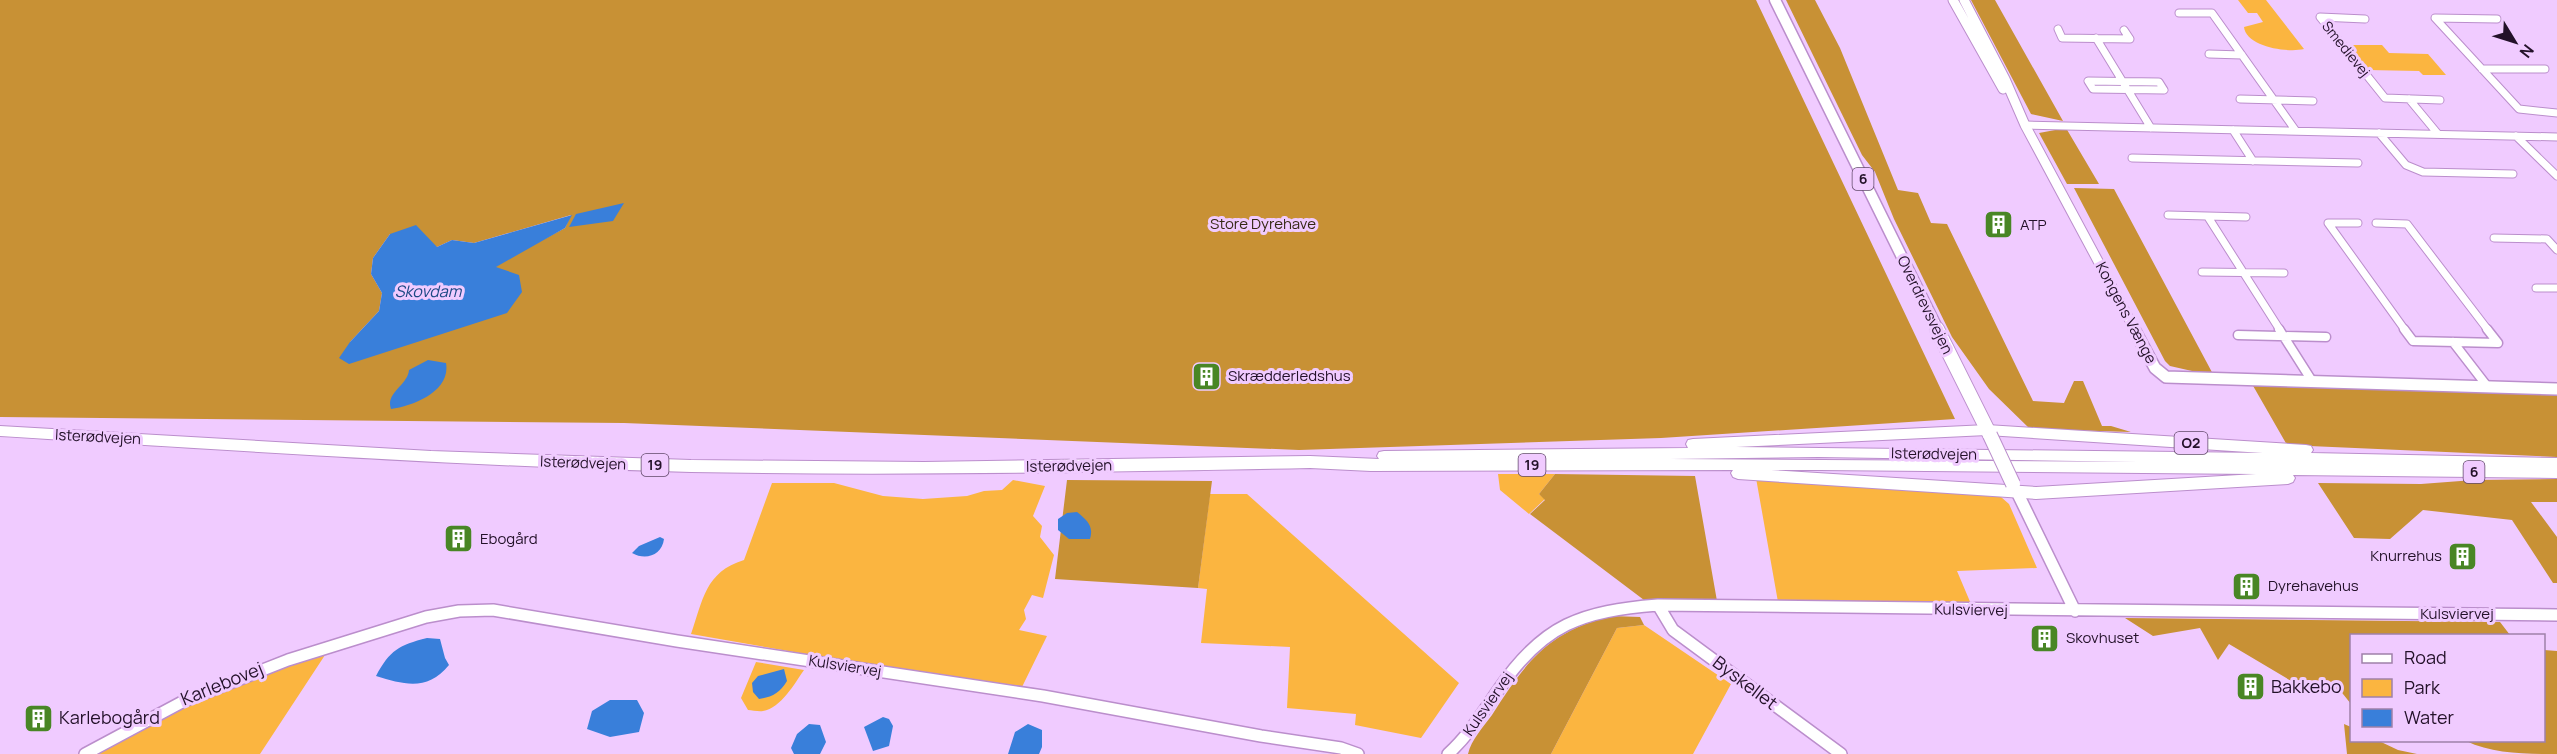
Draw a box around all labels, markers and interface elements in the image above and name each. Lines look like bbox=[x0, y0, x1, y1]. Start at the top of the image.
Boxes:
north arrow bbox=[2485, 12, 2545, 72]
street label: Smedievej bbox=[2318, 17, 2375, 81]
text: N bbox=[2515, 40, 2539, 63]
road number: 6 bbox=[1852, 168, 1874, 190]
building icon: ATP bbox=[1983, 209, 2015, 241]
park label: Store Dyrehave bbox=[1210, 213, 1316, 234]
place label: ATP bbox=[2020, 214, 2047, 235]
street label: Overdrevsvejen bbox=[1893, 252, 1958, 358]
street label: Kongens Vænge bbox=[2091, 258, 2162, 367]
water label: Skovdam bbox=[395, 280, 463, 302]
building icon: Skrædderledshus bbox=[1191, 360, 1223, 392]
place label: Skrædderledshus bbox=[1228, 365, 1351, 386]
street label: Isterødvejen bbox=[54, 424, 142, 449]
road number: O2 bbox=[2174, 432, 2208, 454]
street label: Isterødvejen bbox=[1891, 442, 1977, 465]
street label: Isterødvejen bbox=[540, 451, 627, 475]
road number: 19 bbox=[642, 454, 668, 476]
street label: Isterødvejen bbox=[1026, 454, 1112, 477]
road number: 19 bbox=[1518, 454, 1546, 476]
road number: 6 bbox=[2464, 461, 2484, 483]
building icon: Ebogård bbox=[443, 523, 475, 555]
place label: Ebogård bbox=[480, 528, 538, 549]
building icon: Knurrehus bbox=[2447, 540, 2479, 572]
place label: Knurrehus bbox=[2370, 545, 2442, 566]
building icon: Dyrehavehus bbox=[2231, 570, 2263, 602]
place label: Dyrehavehus bbox=[2268, 575, 2359, 596]
street label: Kulsviervej bbox=[1934, 598, 2008, 621]
street label: Kulsviervej bbox=[2420, 603, 2494, 624]
building icon: Skovhuset bbox=[2029, 622, 2061, 654]
place label: Skovhuset bbox=[2066, 627, 2139, 648]
legend bbox=[2350, 634, 2545, 742]
text: Road bbox=[2404, 645, 2447, 669]
street label: Kulsviervej bbox=[807, 649, 883, 682]
street label: Byskellet bbox=[1708, 650, 1783, 714]
street label: Karlebovej bbox=[177, 656, 266, 710]
street label: Kulsviervej bbox=[1458, 668, 1517, 740]
building icon: Bakkebo bbox=[2234, 671, 2266, 703]
place label: Bakkebo bbox=[2271, 674, 2342, 698]
text: Park bbox=[2404, 675, 2441, 699]
building icon: Karlebogård bbox=[22, 702, 54, 734]
place label: Karlebogård bbox=[59, 705, 160, 729]
text: Water bbox=[2404, 705, 2454, 729]

